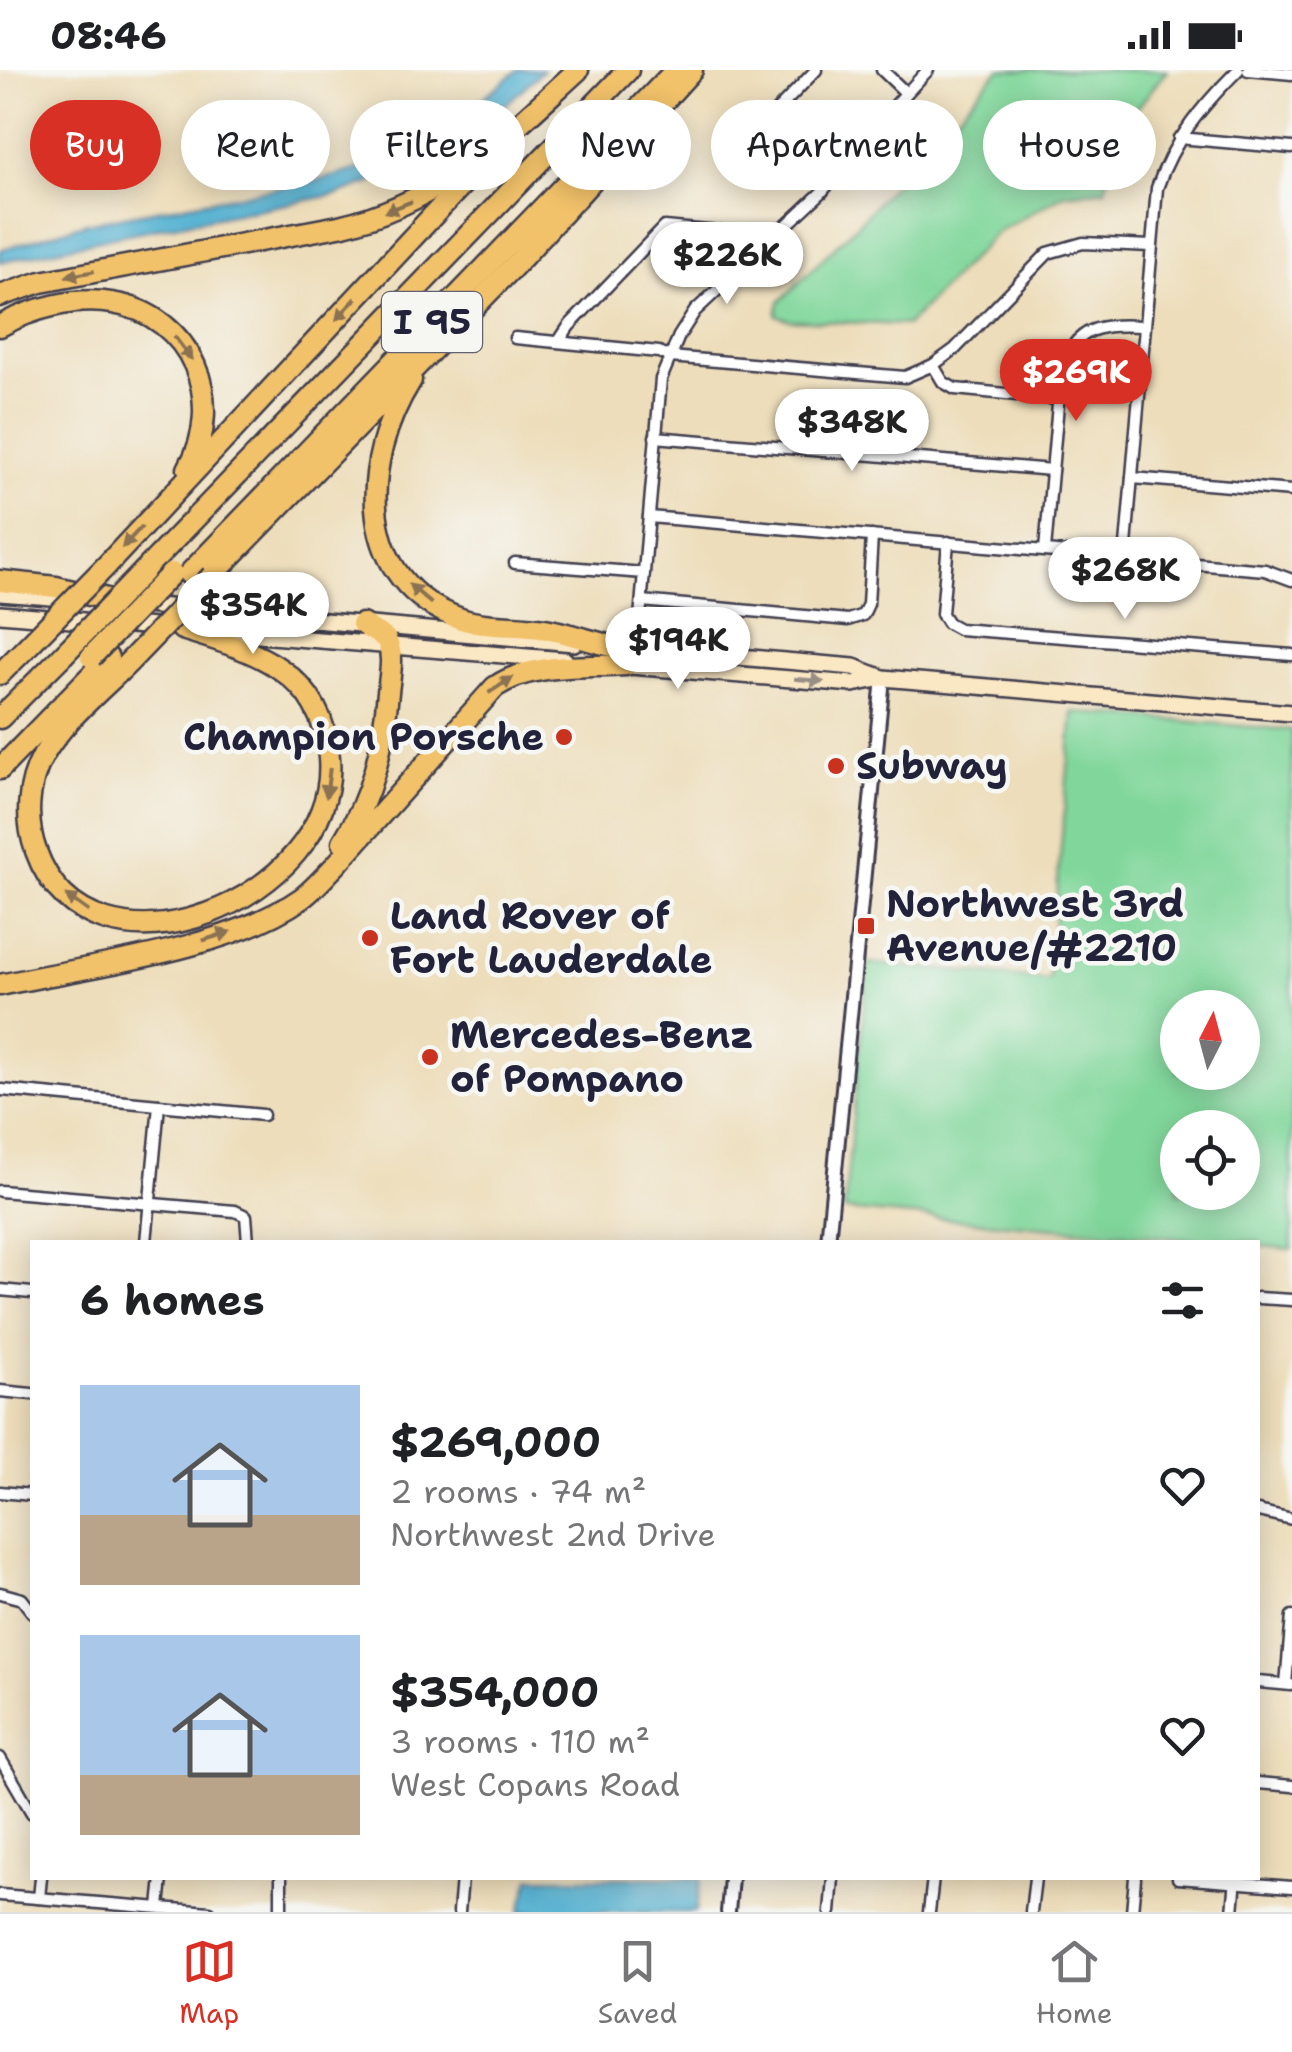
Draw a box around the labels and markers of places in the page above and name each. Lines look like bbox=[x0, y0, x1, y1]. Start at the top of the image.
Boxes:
pin: $226K bbox=[657, 222, 797, 307]
pin: $269K bbox=[1006, 339, 1146, 424]
pin: $348K bbox=[782, 389, 922, 474]
pin: $268K bbox=[1055, 537, 1195, 622]
pin: $354K bbox=[183, 572, 323, 657]
pin: $194K bbox=[608, 607, 748, 692]
place label: Champion Porsche bbox=[183, 711, 544, 762]
marker: Champion Porsche bbox=[553, 726, 575, 748]
place label: Subway bbox=[856, 740, 1008, 791]
marker: Subway bbox=[825, 755, 847, 777]
place label: Northwest 3rd Avenue/#2210 bbox=[886, 878, 1184, 973]
place label: Land Rover of Fort Lauderdale bbox=[390, 890, 712, 985]
marker: Northwest 3rd Avenue/#2210 bbox=[855, 915, 877, 937]
marker: Land Rover of Fort Lauderdale bbox=[359, 927, 381, 949]
place label: Mercedes-Benz of Pompano bbox=[450, 1009, 754, 1104]
marker: Mercedes-Benz of Pompano bbox=[419, 1046, 441, 1068]

